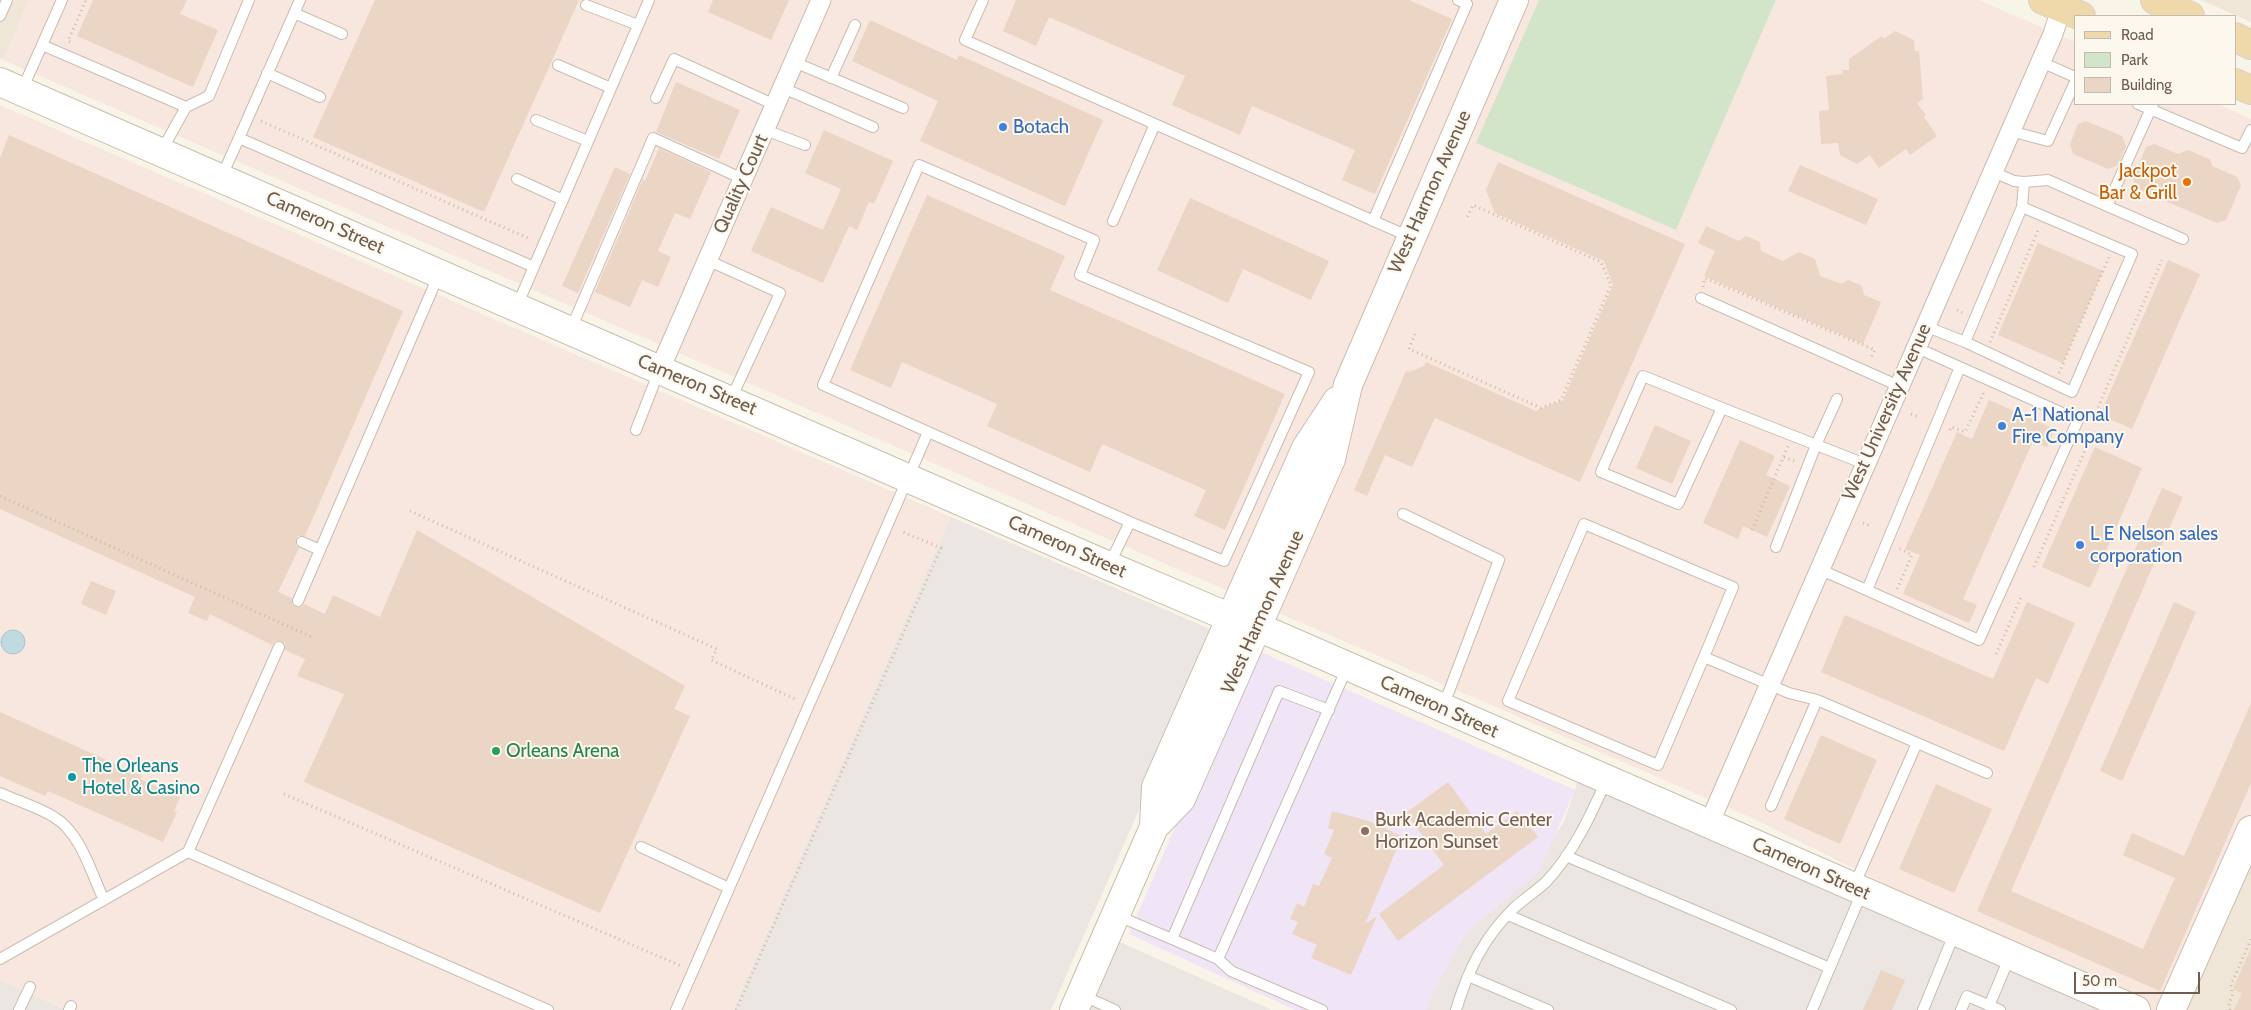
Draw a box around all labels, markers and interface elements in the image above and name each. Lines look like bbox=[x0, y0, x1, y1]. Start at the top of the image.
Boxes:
legend bbox=[2074, 15, 2236, 105]
text: Road bbox=[2121, 26, 2154, 44]
text: Park bbox=[2121, 51, 2148, 69]
text: Building bbox=[2121, 76, 2172, 94]
street label: West Harmon Avenue bbox=[1384, 107, 1476, 277]
place label: Botach bbox=[1013, 116, 1069, 138]
marker: Botach bbox=[997, 121, 1009, 133]
street label: Quality Court bbox=[709, 131, 773, 237]
place label: Jackpot Bar & Grill bbox=[2099, 160, 2177, 204]
marker: Jackpot Bar & Grill bbox=[2181, 176, 2193, 188]
street label: Cameron Street bbox=[262, 187, 388, 259]
street label: West University Avenue bbox=[1838, 320, 1936, 504]
street label: Cameron Street bbox=[634, 350, 760, 420]
place label: A-1 National Fire Company bbox=[2012, 404, 2124, 448]
marker: A-1 National Fire Company bbox=[1996, 420, 2008, 432]
street label: Cameron Street bbox=[1004, 511, 1130, 583]
place label: L E Nelson sales corporation bbox=[2090, 523, 2218, 567]
street label: West Harmon Avenue bbox=[1217, 527, 1309, 697]
marker: L E Nelson sales corporation bbox=[2074, 539, 2086, 551]
street label: Cameron Street bbox=[1376, 671, 1502, 743]
place label: Orleans Arena bbox=[506, 740, 619, 762]
marker: Orleans Arena bbox=[490, 745, 502, 757]
place label: The Orleans Hotel & Casino bbox=[82, 755, 200, 799]
marker: The Orleans Hotel & Casino bbox=[66, 771, 78, 783]
place label: Burk Academic Center Horizon Sunset bbox=[1375, 809, 1552, 853]
marker: Burk Academic Center Horizon Sunset bbox=[1359, 825, 1371, 837]
street label: Cameron Street bbox=[1748, 833, 1874, 905]
scale bar bbox=[2076, 962, 2202, 994]
text: 50 m bbox=[2082, 972, 2117, 990]

